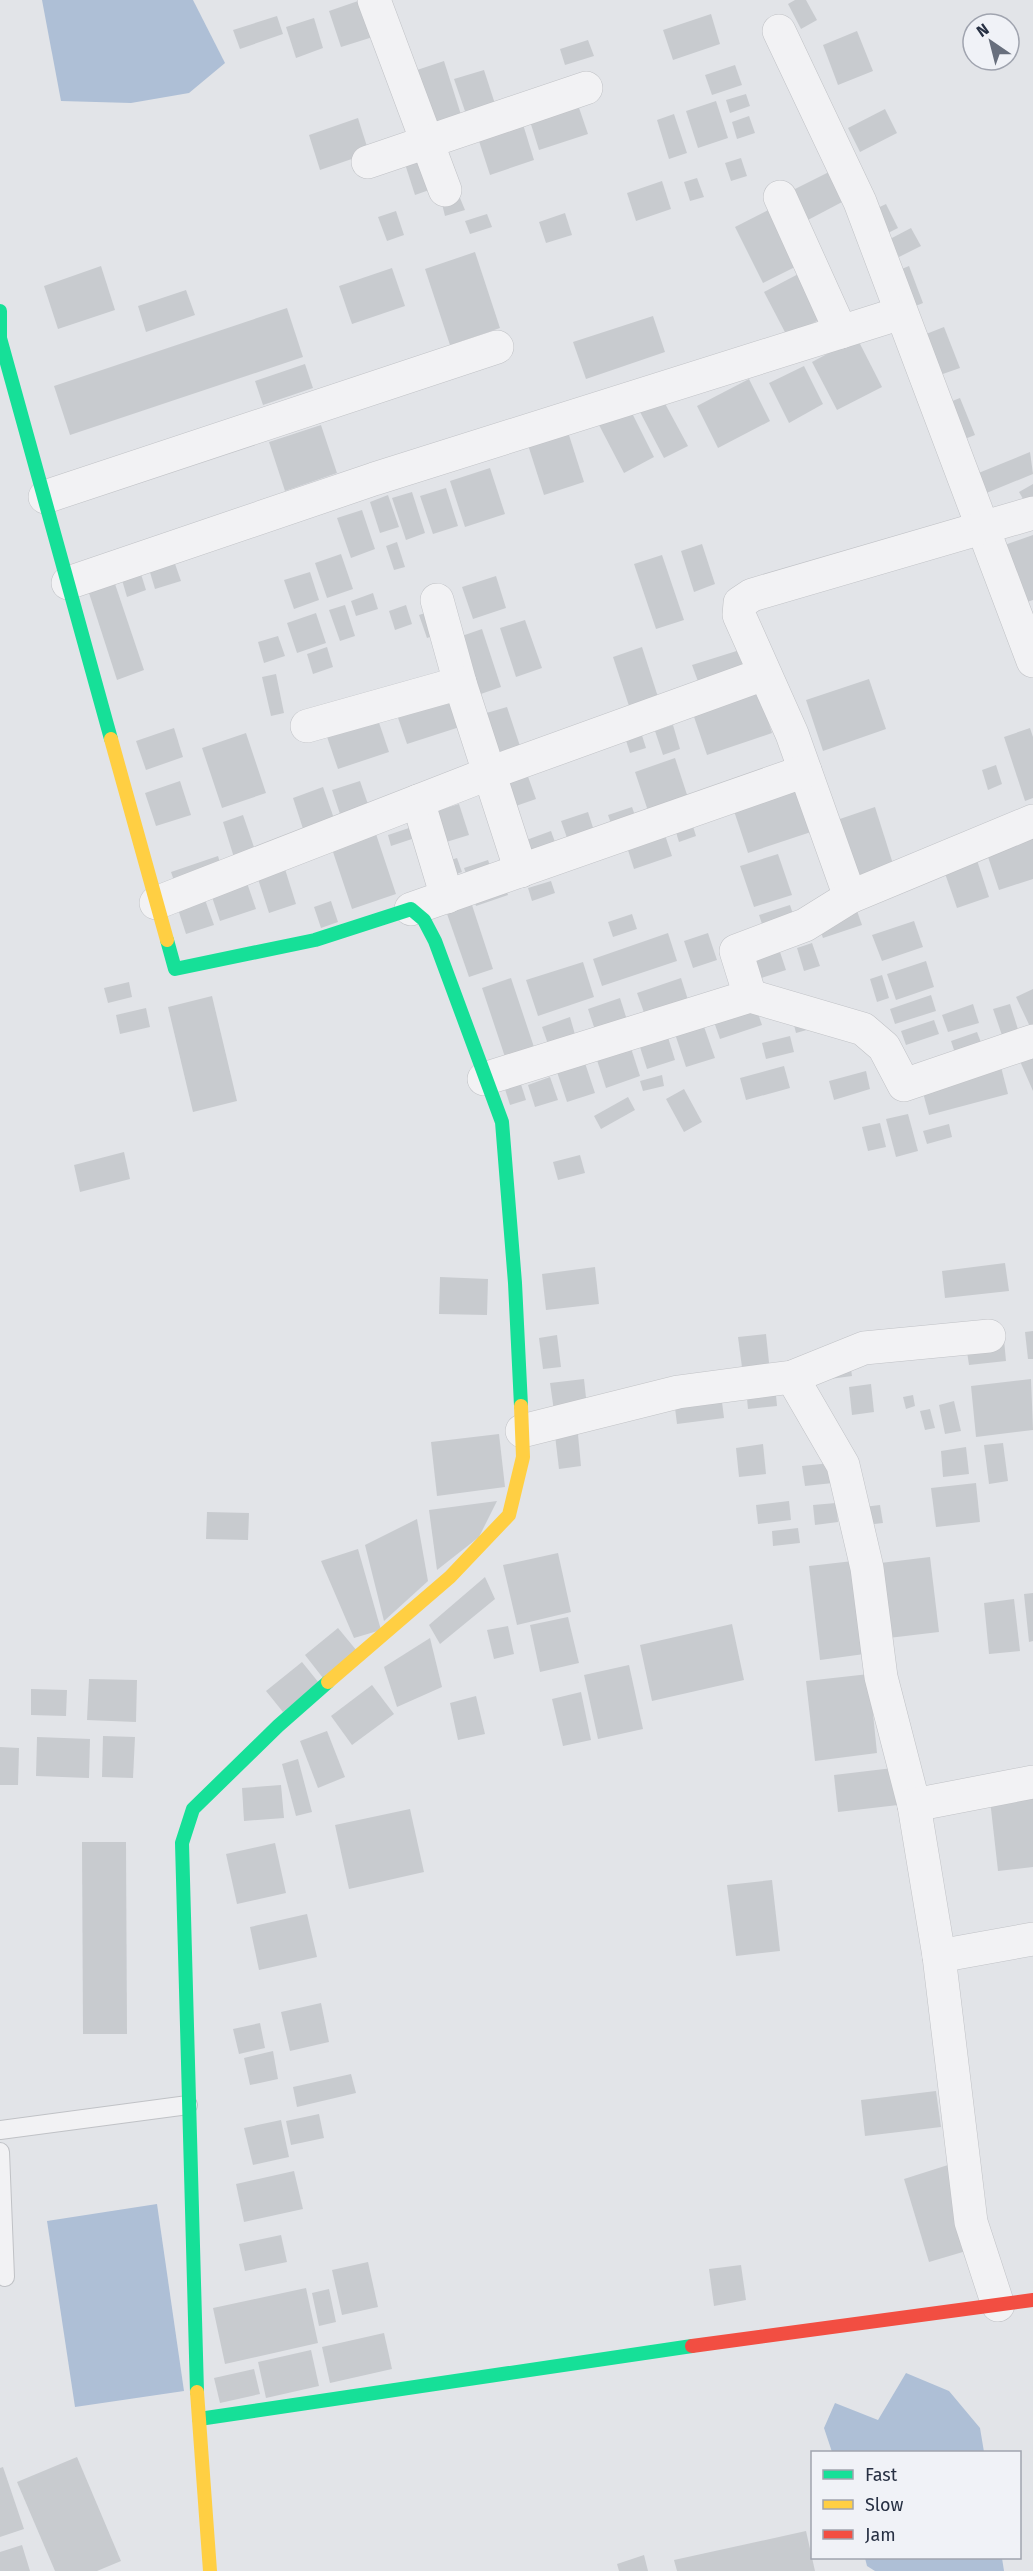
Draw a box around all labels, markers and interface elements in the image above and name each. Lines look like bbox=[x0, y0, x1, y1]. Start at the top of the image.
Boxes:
north arrow bbox=[961, 12, 1021, 72]
text: N bbox=[973, 19, 992, 41]
legend bbox=[811, 2451, 1021, 2559]
text: Fast bbox=[865, 2464, 898, 2486]
text: Slow bbox=[865, 2494, 904, 2516]
text: Jam bbox=[865, 2524, 896, 2546]

